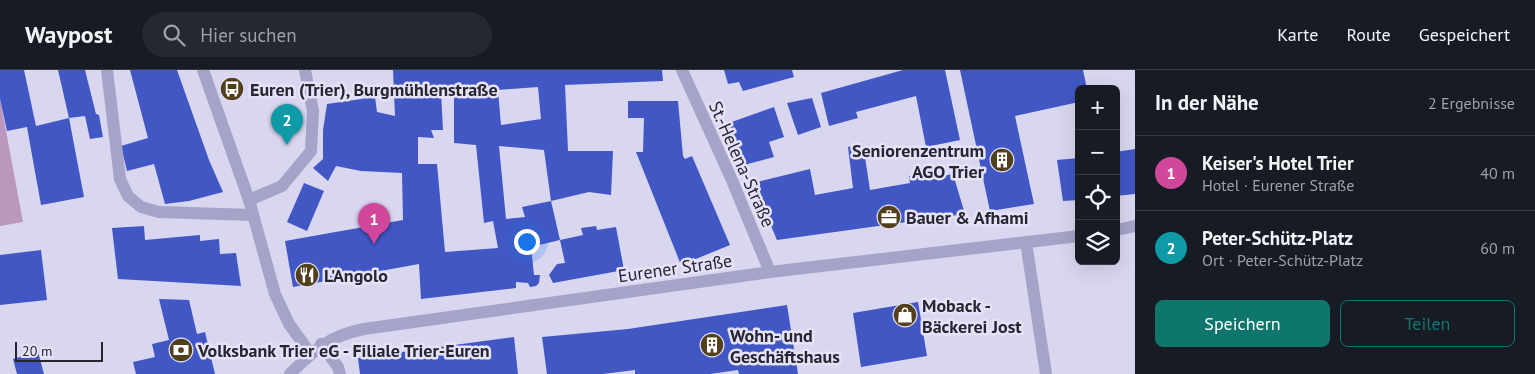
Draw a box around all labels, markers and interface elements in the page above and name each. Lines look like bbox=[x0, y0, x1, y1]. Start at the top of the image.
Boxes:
search box bbox=[142, 12, 492, 57]
text: Waypost bbox=[25, 19, 112, 50]
icon: search bbox=[160, 21, 188, 49]
text: Hier suchen bbox=[200, 23, 297, 47]
text: Karte bbox=[1277, 23, 1318, 46]
text: Route bbox=[1346, 23, 1391, 46]
text: Gespeichert bbox=[1419, 23, 1510, 46]
bus stop icon: Euren (Trier), Burgmühlenstraße bbox=[219, 76, 245, 102]
place label: Euren (Trier), Burgmühlenstraße bbox=[250, 78, 498, 101]
map controls bbox=[1075, 85, 1120, 265]
button: + bbox=[1075, 85, 1120, 130]
text: In der Nähe bbox=[1155, 89, 1259, 116]
text: 2 Ergebnisse bbox=[1428, 93, 1515, 113]
street label: St.-Helena-Straße bbox=[704, 97, 780, 231]
pin: 2 bbox=[271, 104, 303, 145]
button: − bbox=[1075, 130, 1120, 175]
place label: Seniorenzentrum AGO Trier bbox=[852, 139, 985, 183]
building icon: Seniorenzentrum AGO Trier bbox=[989, 147, 1015, 173]
text: Keiser's Hotel Trier bbox=[1202, 151, 1354, 175]
text: 1 bbox=[1166, 163, 1176, 183]
text: 40 m bbox=[1480, 163, 1515, 183]
button: locate bbox=[1075, 175, 1120, 220]
text: Hotel · Eurener Straße bbox=[1202, 175, 1354, 195]
pin: 1 bbox=[358, 203, 390, 244]
office icon: Bauer & Afhami bbox=[876, 204, 902, 230]
place label: Bauer & Afhami bbox=[906, 206, 1029, 229]
button: layers bbox=[1075, 220, 1120, 265]
text: Peter-Schütz-Platz bbox=[1202, 226, 1353, 250]
your location bbox=[514, 229, 540, 255]
text: 2 bbox=[1166, 238, 1176, 258]
text: 60 m bbox=[1480, 238, 1515, 258]
street label: Eurener Straße bbox=[616, 249, 734, 287]
text: Ort · Peter-Schütz-Platz bbox=[1202, 250, 1363, 270]
restaurant icon: L'Angolo bbox=[294, 262, 320, 288]
place label: L'Angolo bbox=[324, 264, 388, 287]
place label: Moback - Bäckerei Jost bbox=[922, 294, 1022, 338]
button: Speichern bbox=[1155, 300, 1330, 347]
button: Teilen bbox=[1340, 300, 1515, 347]
shop icon: Moback - Bäckerei Jost bbox=[892, 302, 918, 328]
place label: Wohn- und Geschäftshaus bbox=[730, 324, 840, 368]
building icon: Wohn- und Geschäftshaus bbox=[699, 332, 725, 358]
bank icon: Volksbank Trier eG - Filiale Trier-Euren bbox=[168, 337, 194, 363]
scale bar bbox=[15, 339, 102, 362]
place label: Volksbank Trier eG - Filiale Trier-Euren bbox=[197, 339, 490, 362]
text: 20 m bbox=[22, 342, 52, 360]

